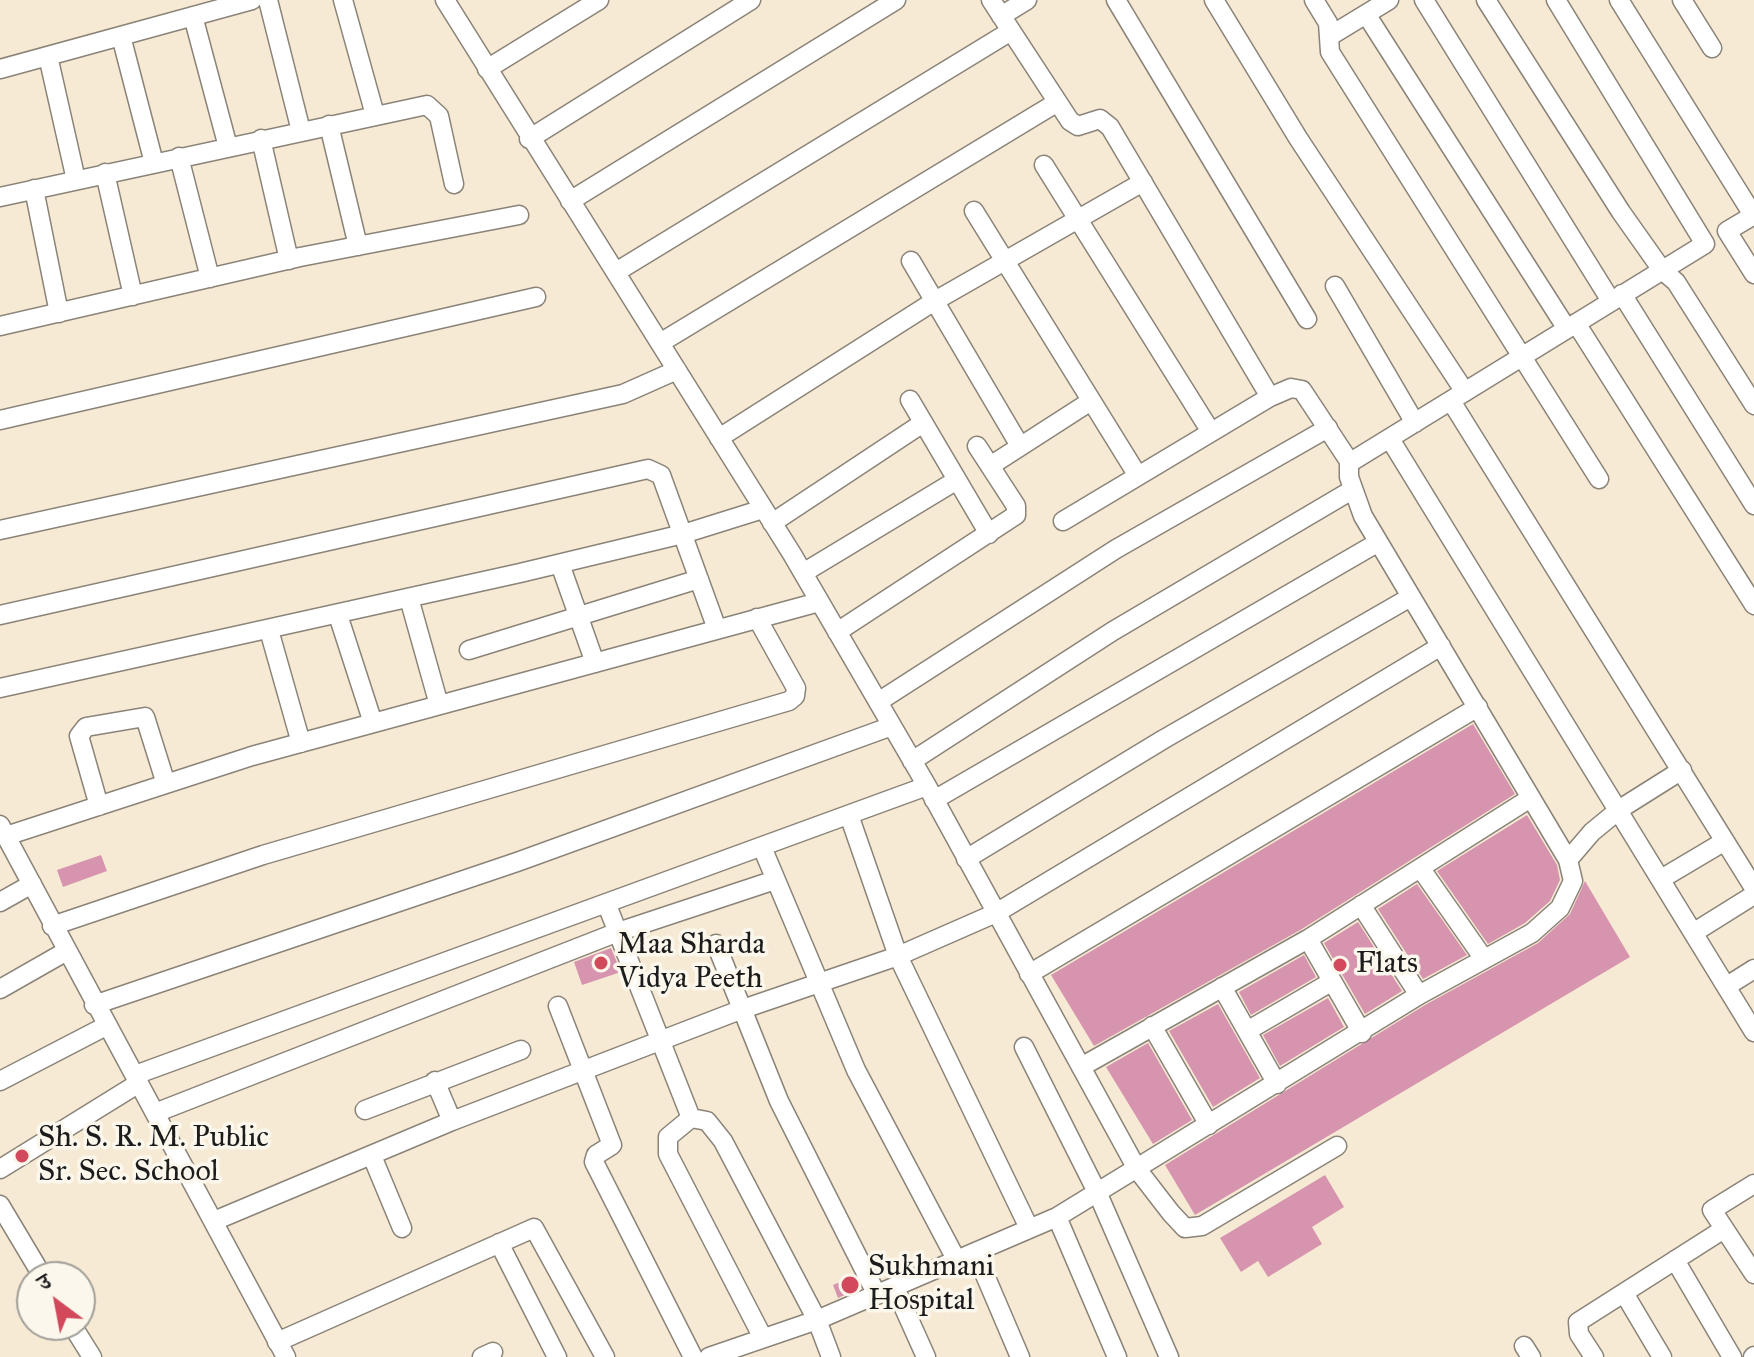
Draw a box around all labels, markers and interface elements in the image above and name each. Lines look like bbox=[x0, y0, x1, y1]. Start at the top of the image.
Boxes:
place label: Maa Sharda Vidya Peeth bbox=[617, 928, 765, 998]
place label: Flats bbox=[1356, 947, 1418, 983]
marker: Maa Sharda Vidya Peeth bbox=[592, 954, 610, 972]
marker: Flats bbox=[1331, 956, 1349, 974]
place label: Sh. S. R. M. Public Sr. Sec. School bbox=[38, 1121, 269, 1192]
marker: Sh. S. R. M. Public Sr. Sec. School bbox=[13, 1147, 31, 1165]
place label: Sukhmani Hospital bbox=[868, 1250, 994, 1320]
north arrow bbox=[16, 1261, 96, 1341]
text: उ bbox=[32, 1268, 56, 1296]
marker: Sukhmani Hospital bbox=[839, 1274, 861, 1296]

